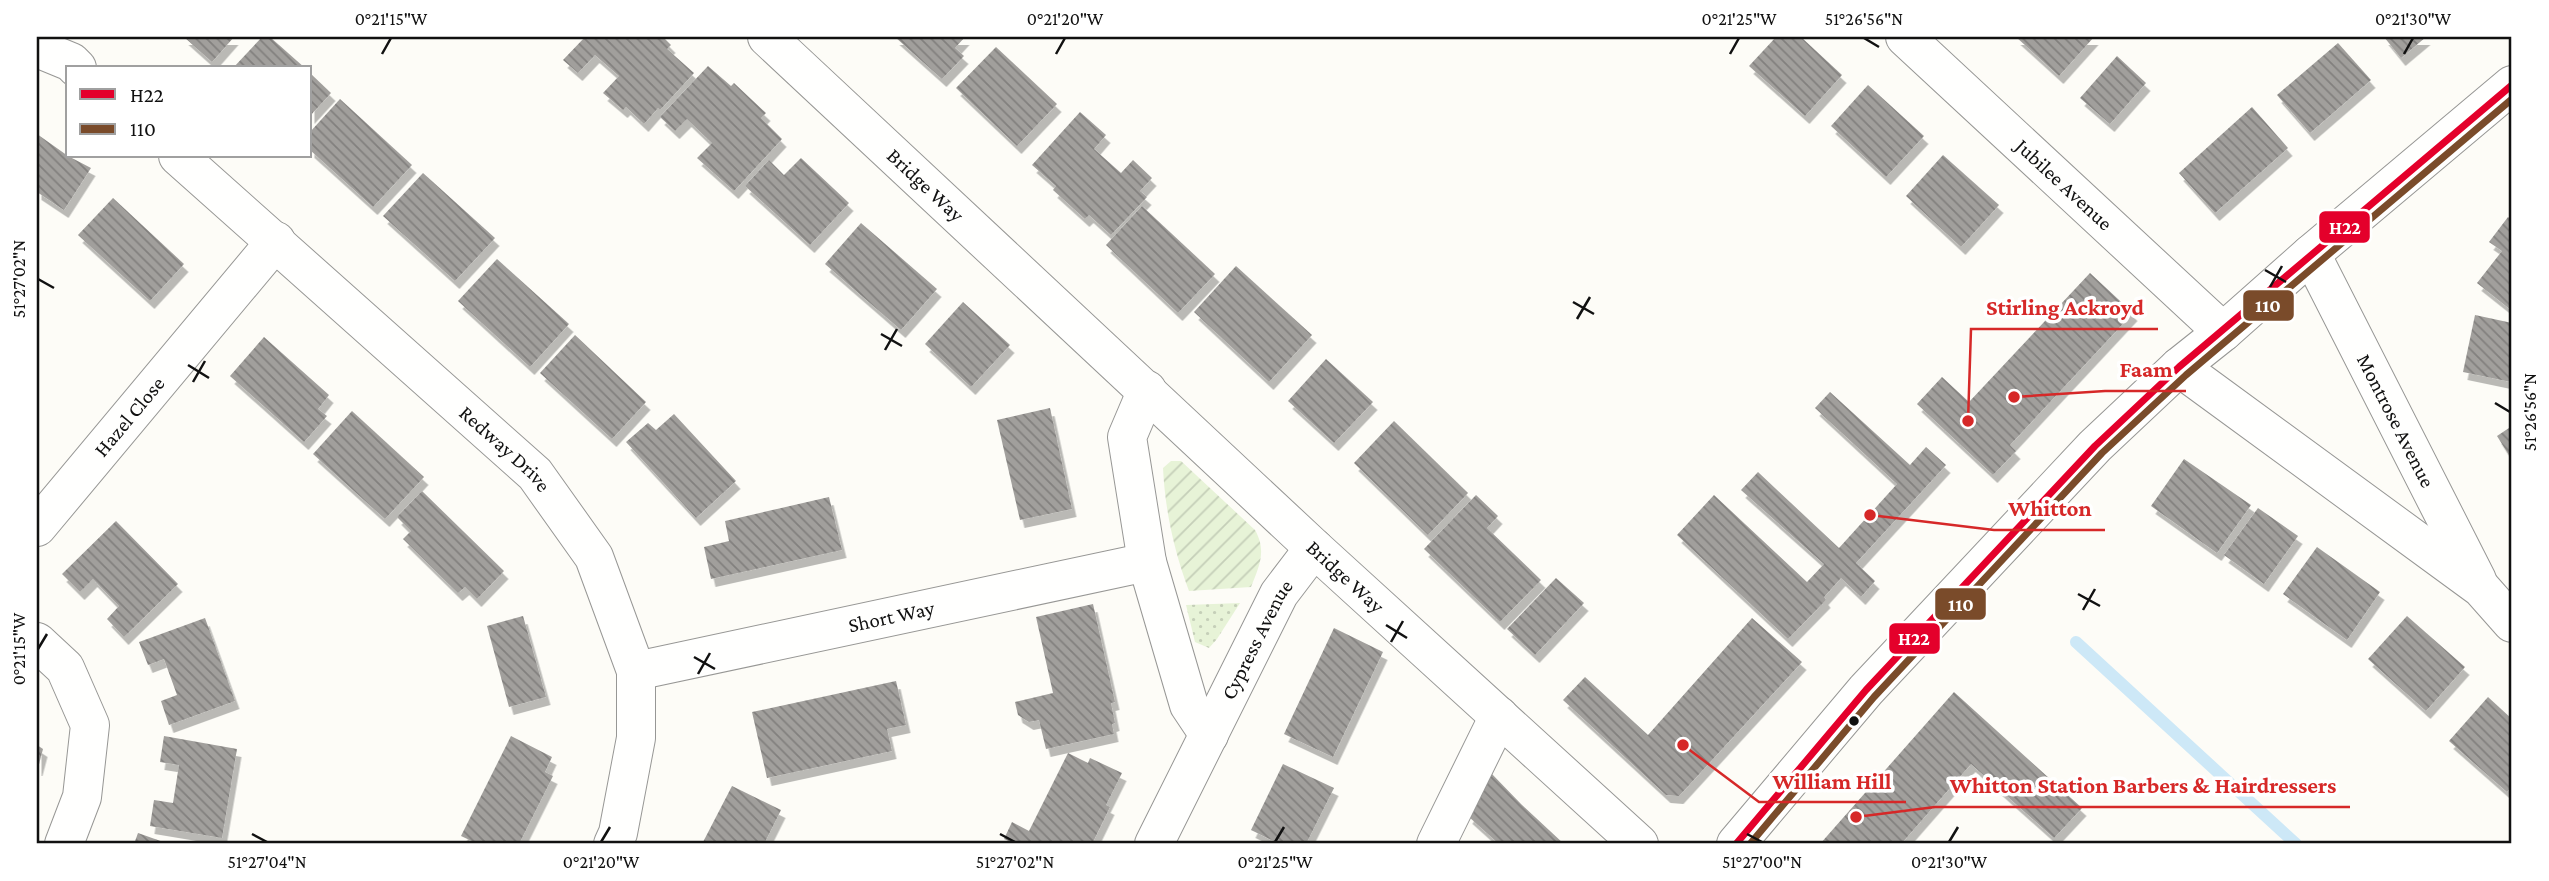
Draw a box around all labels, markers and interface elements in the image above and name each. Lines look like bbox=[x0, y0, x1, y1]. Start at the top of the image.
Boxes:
text: 0°21'15"W bbox=[355, 9, 428, 29]
text: 0°21'20"W bbox=[1027, 9, 1104, 29]
text: 0°21'25"W bbox=[1701, 9, 1777, 29]
text: 51°26'56"N bbox=[1825, 9, 1903, 29]
text: 0°21'30"W bbox=[2375, 9, 2452, 29]
legend bbox=[66, 66, 312, 158]
text: H22 bbox=[130, 83, 164, 107]
text: 110 bbox=[130, 117, 156, 141]
street label: Jubilee Avenue bbox=[2009, 132, 2118, 235]
street label: Bridge Way bbox=[882, 143, 969, 227]
line badge: H22 bbox=[2318, 210, 2371, 244]
text: H22 bbox=[2329, 217, 2361, 238]
text: 51°27'02"N bbox=[9, 240, 29, 318]
callout: Stirling Ackroyd bbox=[1971, 285, 2158, 329]
line badge: 110 bbox=[2242, 289, 2295, 322]
text: Stirling Ackroyd bbox=[1986, 294, 2145, 320]
text: 110 bbox=[2255, 295, 2281, 316]
callout: Faam bbox=[2105, 347, 2186, 391]
street label: Montrose Avenue bbox=[2352, 350, 2440, 492]
text: Faam bbox=[2119, 356, 2173, 382]
street label: Hazel Close bbox=[89, 372, 170, 461]
text: 51°26'56"N bbox=[2520, 373, 2540, 451]
street label: Redway Drive bbox=[455, 400, 556, 496]
callout: Whitton bbox=[1994, 486, 2105, 530]
text: Whitton bbox=[2007, 495, 2092, 521]
street label: Bridge Way bbox=[1302, 535, 1389, 618]
street label: Cypress Avenue bbox=[1216, 575, 1298, 703]
line badge: 110 bbox=[1934, 587, 1987, 621]
text: 110 bbox=[1948, 594, 1974, 615]
street label: Short Way bbox=[846, 596, 937, 637]
text: 0°21'15"W bbox=[9, 612, 29, 685]
line badge: H22 bbox=[1888, 622, 1941, 655]
text: H22 bbox=[1898, 628, 1930, 649]
unlabelled marker bbox=[1847, 714, 1861, 728]
callout: William Hill bbox=[1759, 758, 1906, 802]
callout: Whitton Station Barbers & Hairdressers bbox=[1935, 763, 2350, 807]
text: William Hill bbox=[1771, 768, 1892, 794]
text: Whitton Station Barbers & Hairdressers bbox=[1949, 772, 2336, 798]
text: 51°27'04"N bbox=[228, 852, 307, 872]
text: 0°21'20"W bbox=[563, 852, 640, 872]
text: 51°27'02"N bbox=[976, 852, 1054, 872]
text: 0°21'25"W bbox=[1237, 852, 1313, 872]
text: 51°27'00"N bbox=[1722, 852, 1802, 872]
text: 0°21'30"W bbox=[1911, 852, 1988, 872]

